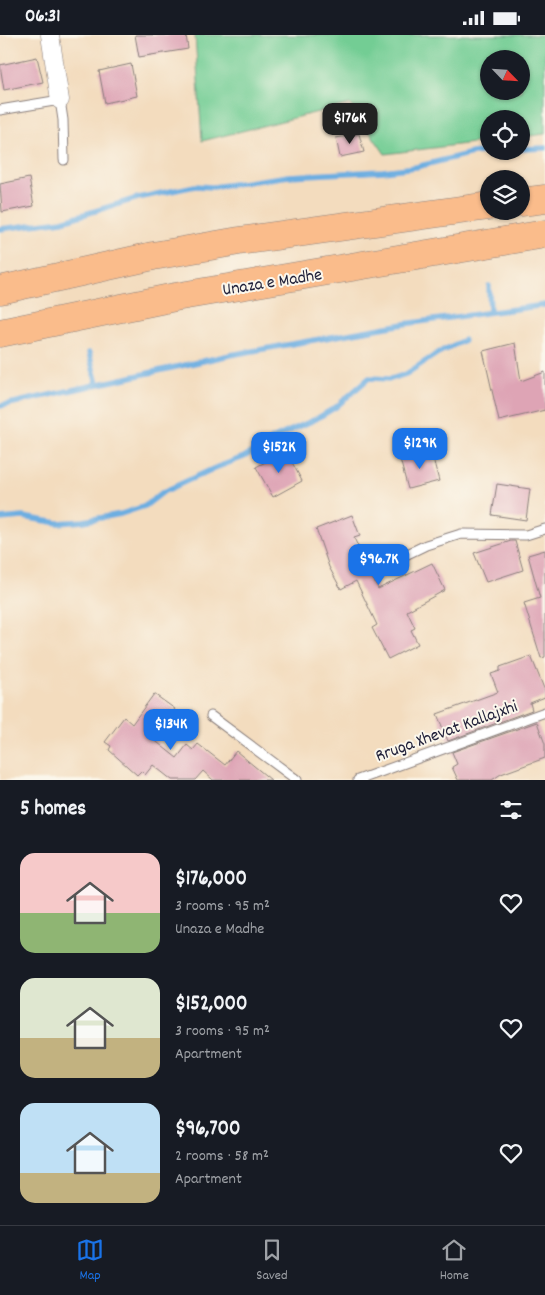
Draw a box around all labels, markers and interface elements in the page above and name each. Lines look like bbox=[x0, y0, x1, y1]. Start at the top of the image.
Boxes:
text: 06:31 bbox=[25, 4, 60, 31]
north arrow bbox=[480, 50, 530, 100]
map controls bbox=[480, 50, 530, 220]
pin: $176K bbox=[315, 103, 385, 145]
text: $176K bbox=[334, 107, 366, 130]
button: locate bbox=[480, 110, 530, 160]
button: layers bbox=[480, 170, 530, 220]
street label: Unaza e Madhe bbox=[221, 263, 324, 304]
pin: $129K bbox=[385, 427, 455, 470]
pin: $152K bbox=[244, 431, 314, 474]
text: $129K bbox=[403, 432, 437, 455]
text: $152K bbox=[262, 436, 296, 459]
pin: $96.7K bbox=[338, 543, 420, 586]
text: $96.7K bbox=[359, 548, 399, 571]
street label: Rruga Xhevat Kallajxhi bbox=[372, 695, 521, 770]
pin: $134K bbox=[136, 709, 206, 751]
text: $134K bbox=[155, 713, 187, 736]
text: 5 homes bbox=[20, 795, 86, 825]
icon: filters bbox=[497, 796, 525, 824]
text: $176,000 bbox=[175, 865, 247, 895]
icon: home bbox=[60, 873, 120, 933]
icon: heart bbox=[497, 889, 525, 917]
text: 3 rooms · 95 m² bbox=[175, 895, 270, 918]
text: Unaza e Madhe bbox=[175, 918, 264, 941]
text: $152,000 bbox=[175, 990, 247, 1020]
icon: home bbox=[60, 998, 120, 1058]
icon: heart bbox=[497, 1014, 525, 1042]
text: 3 rooms · 95 m² bbox=[175, 1020, 270, 1043]
text: Apartment bbox=[175, 1043, 242, 1066]
text: $96,700 bbox=[175, 1115, 240, 1145]
icon: home bbox=[60, 1123, 120, 1183]
icon: heart bbox=[497, 1139, 525, 1167]
text: 2 rooms · 58 m² bbox=[175, 1145, 269, 1168]
text: Apartment bbox=[175, 1168, 242, 1191]
tab: Map bbox=[76, 1236, 104, 1286]
tab: Saved bbox=[256, 1236, 288, 1286]
tab: Home bbox=[440, 1236, 469, 1286]

